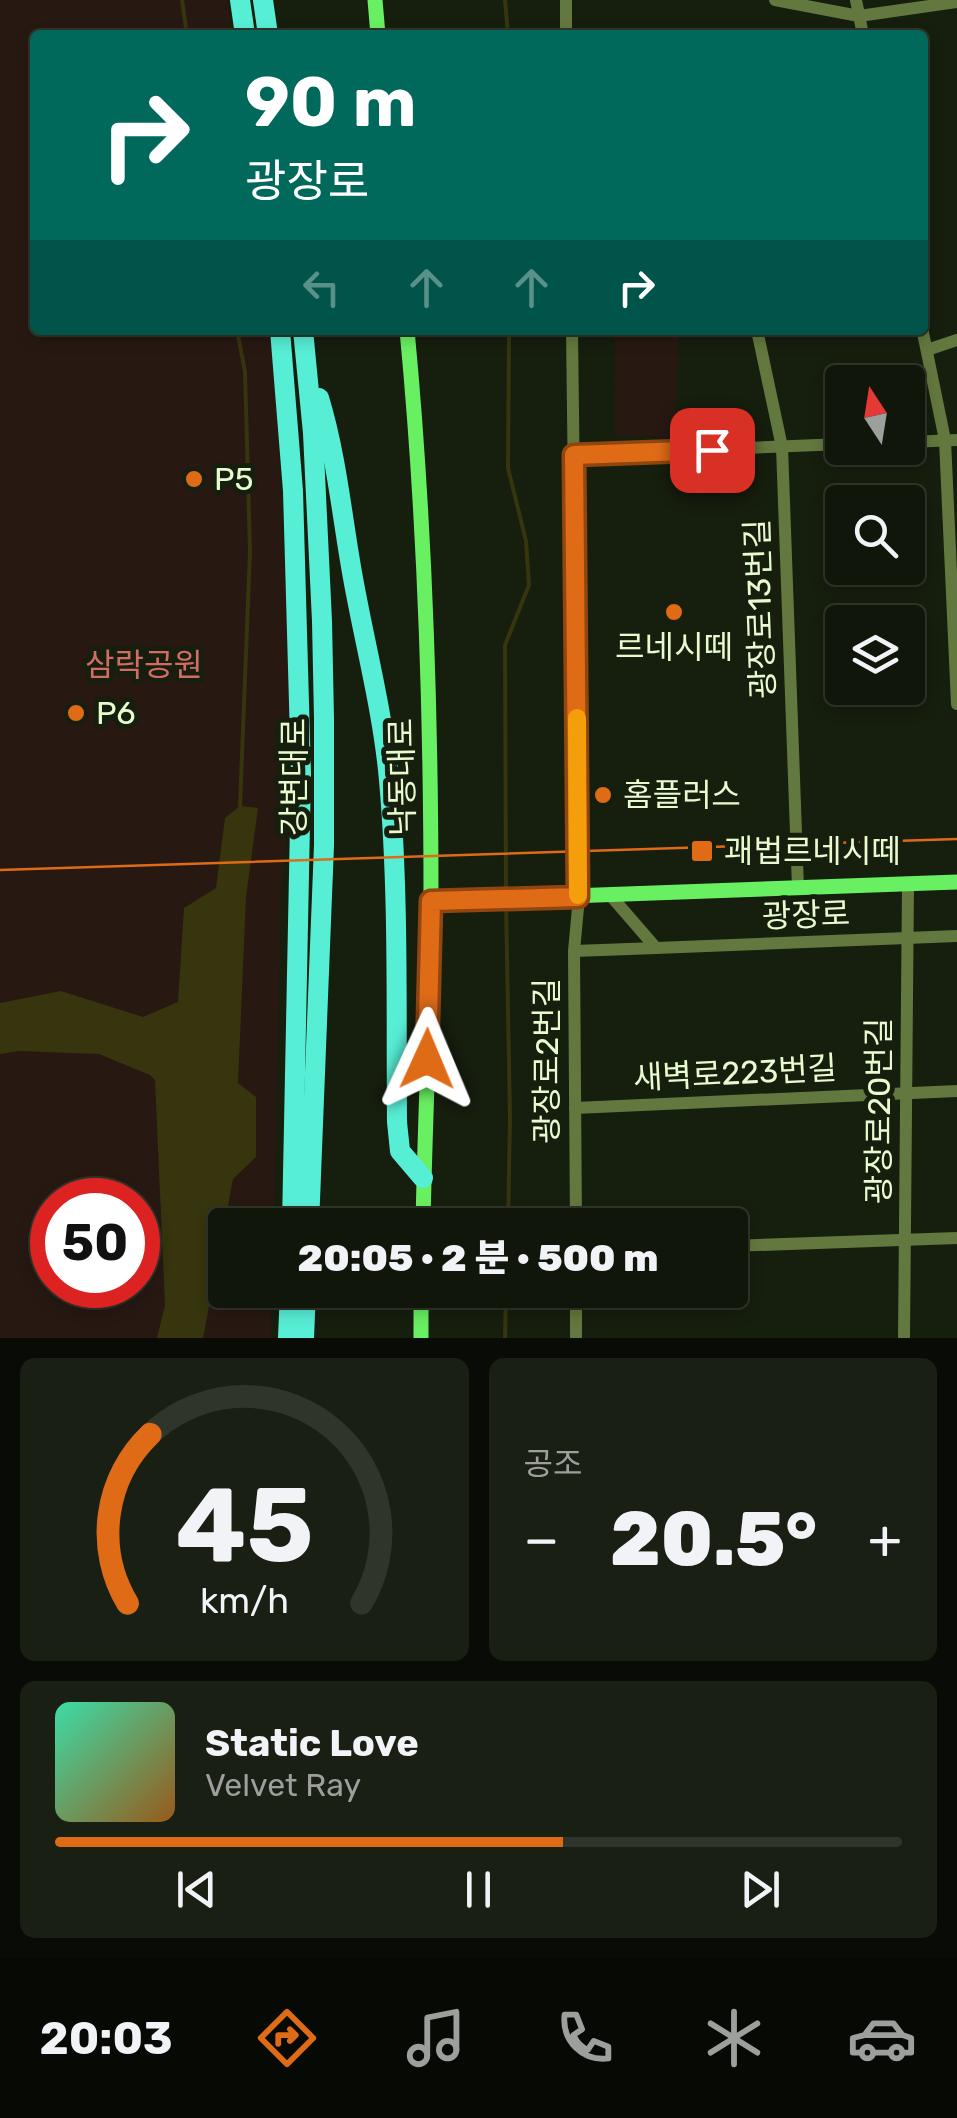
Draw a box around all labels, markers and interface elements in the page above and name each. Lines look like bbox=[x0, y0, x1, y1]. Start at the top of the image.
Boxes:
text: 90 m bbox=[245, 61, 417, 144]
icon: right bbox=[80, 70, 210, 200]
text: 광장로 bbox=[245, 155, 369, 208]
icon: left bbox=[294, 260, 349, 315]
icon: ahead bbox=[399, 260, 454, 315]
icon: ahead bbox=[504, 260, 559, 315]
icon: right bbox=[609, 260, 664, 315]
north arrow bbox=[825, 365, 925, 465]
map controls bbox=[825, 365, 925, 705]
pin bbox=[670, 408, 755, 493]
icon: arrive bbox=[685, 423, 740, 478]
place label: P5 bbox=[214, 460, 254, 498]
marker: P5 bbox=[183, 468, 205, 490]
button: search bbox=[825, 485, 925, 585]
street label: 광장로13번길 bbox=[738, 518, 782, 700]
marker: 르네시떼 bbox=[663, 601, 685, 623]
button: layers bbox=[825, 605, 925, 705]
place label: 르네시떼 bbox=[615, 628, 733, 666]
park label: 삼락공원 bbox=[85, 646, 203, 684]
place label: P6 bbox=[96, 694, 136, 732]
marker: P6 bbox=[65, 702, 87, 724]
street label: 강변대로 bbox=[275, 718, 313, 836]
street label: 낙동대로 bbox=[382, 718, 422, 836]
place label: 홈플러스 bbox=[623, 776, 741, 814]
marker: 홈플러스 bbox=[592, 784, 614, 806]
place label: 괘법르네시떼 bbox=[724, 832, 901, 870]
marker: 괘법르네시떼 bbox=[689, 838, 715, 864]
street label: 광장로 bbox=[761, 894, 851, 936]
street label: 광장로2번길 bbox=[528, 978, 566, 1144]
position arrow bbox=[375, 1007, 479, 1111]
street label: 광장로20번길 bbox=[860, 1018, 898, 1204]
street label: 새벽로223번길 bbox=[632, 1049, 838, 1097]
speed limit sign: 50 bbox=[30, 1178, 160, 1308]
text: 20:05 · 2 분 · 500 m bbox=[297, 1235, 659, 1281]
text: 공조 bbox=[524, 1445, 582, 1483]
text: 45 bbox=[175, 1464, 313, 1587]
text: 20.5° bbox=[610, 1495, 817, 1584]
text: − bbox=[524, 1507, 559, 1572]
text: + bbox=[868, 1507, 902, 1572]
text: km/h bbox=[200, 1580, 289, 1622]
text: Static Love bbox=[205, 1720, 419, 1766]
text: Velvet Ray bbox=[205, 1766, 361, 1804]
icon: previous bbox=[169, 1862, 224, 1917]
icon: pause bbox=[451, 1862, 506, 1917]
icon: next bbox=[733, 1862, 788, 1917]
icon: directions bbox=[252, 2003, 322, 2073]
icon: music bbox=[401, 2003, 471, 2073]
icon: phone bbox=[550, 2003, 620, 2073]
icon: climate bbox=[699, 2003, 769, 2073]
icon: car bbox=[847, 2003, 917, 2073]
text: 20:03 bbox=[39, 2012, 173, 2065]

